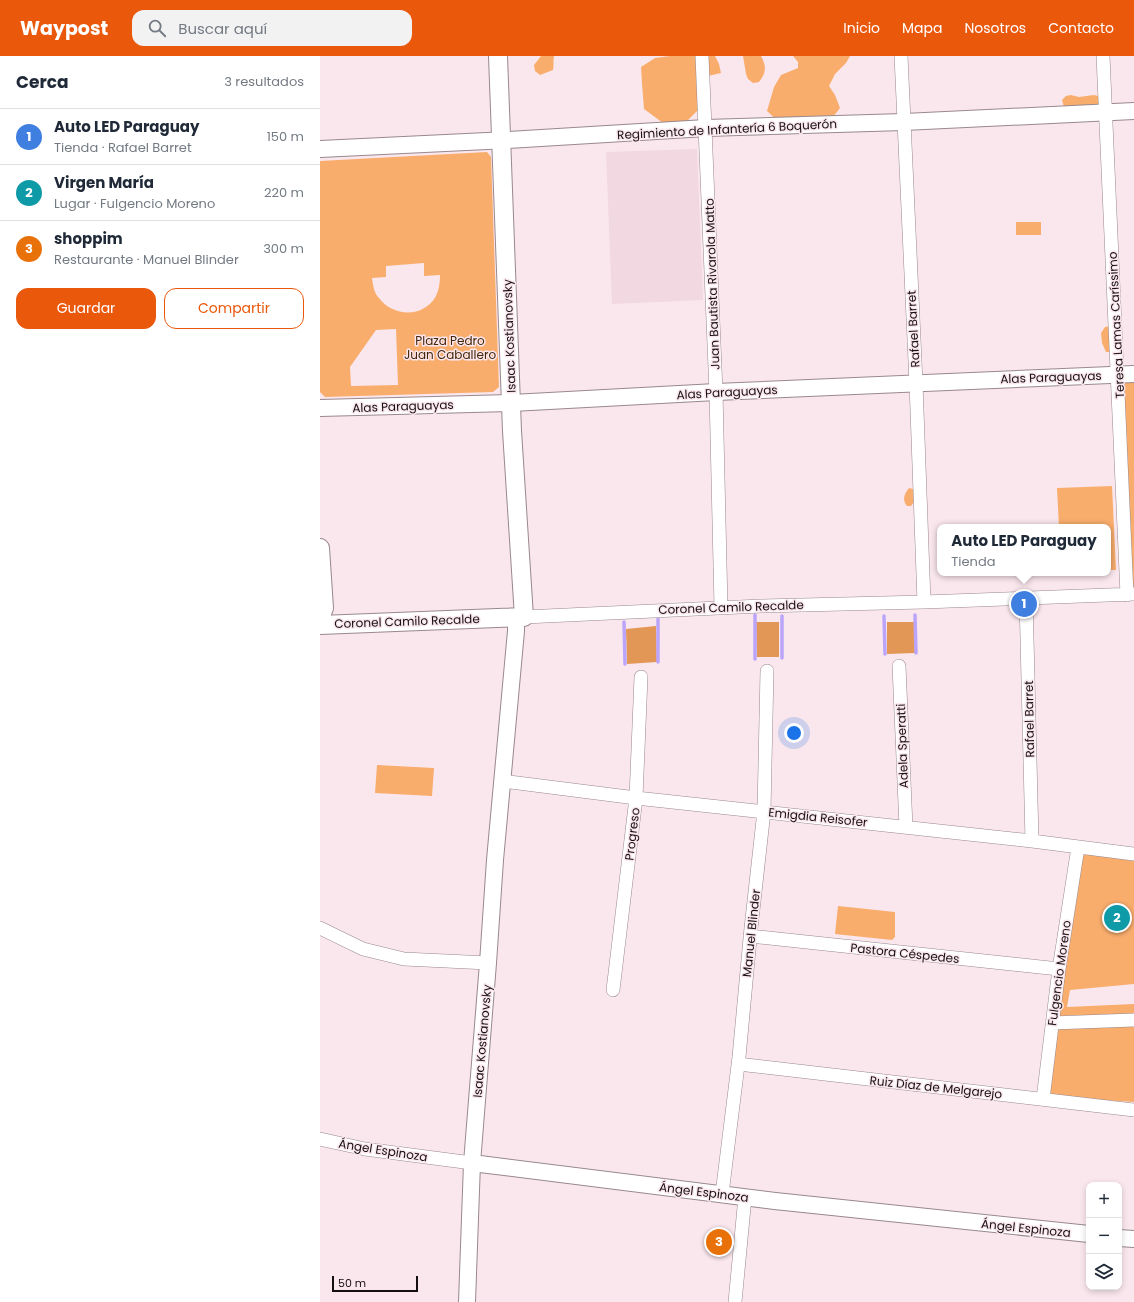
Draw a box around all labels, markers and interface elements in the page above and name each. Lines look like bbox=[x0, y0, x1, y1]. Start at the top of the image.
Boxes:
search box bbox=[132, 10, 412, 46]
text: Waypost bbox=[20, 15, 108, 42]
icon: search bbox=[146, 17, 168, 39]
text: Buscar aquí bbox=[178, 18, 267, 39]
text: Inicio bbox=[843, 18, 880, 38]
text: Mapa bbox=[902, 18, 943, 38]
text: Nosotros bbox=[965, 18, 1026, 38]
text: Contacto bbox=[1048, 18, 1114, 38]
text: Cerca bbox=[16, 70, 69, 94]
text: 3 resultados bbox=[224, 72, 304, 91]
street label: Regimiento de Infantería 6 Boquerón bbox=[617, 115, 837, 143]
text: Auto LED Paraguay bbox=[54, 116, 199, 137]
text: 1 bbox=[27, 127, 31, 146]
text: 150 m bbox=[267, 127, 304, 146]
text: Tienda · Rafael Barret bbox=[54, 138, 192, 157]
text: Virgen María bbox=[54, 172, 154, 193]
text: 2 bbox=[25, 183, 33, 202]
text: 220 m bbox=[264, 183, 304, 202]
text: Lugar · Fulgencio Moreno bbox=[54, 194, 215, 213]
street label: Juan Bautista Rivarola Matto bbox=[700, 198, 723, 370]
text: shoppim bbox=[54, 228, 123, 249]
text: 3 bbox=[25, 239, 33, 258]
text: 300 m bbox=[263, 239, 304, 258]
text: Restaurante · Manuel Blinder bbox=[54, 250, 239, 269]
street label: Teresa Lamas Caríssimo bbox=[1104, 251, 1128, 399]
street label: Isaac Kostianovsky bbox=[499, 279, 519, 393]
button: Guardar bbox=[16, 288, 156, 329]
button: Compartir bbox=[164, 288, 304, 329]
street label: Rafael Barret bbox=[902, 290, 924, 368]
park label: Plaza Pedro Juan Caballero bbox=[404, 332, 496, 363]
street label: Alas Paraguayas bbox=[1000, 367, 1102, 387]
street label: Alas Paraguayas bbox=[676, 381, 778, 403]
street label: Alas Paraguayas bbox=[352, 396, 454, 416]
popup bbox=[937, 524, 1111, 576]
text: Auto LED Paraguay bbox=[951, 530, 1097, 551]
text: Tienda bbox=[951, 552, 995, 571]
pin: 1 bbox=[1011, 589, 1037, 619]
street label: Coronel Camilo Recalde bbox=[658, 596, 804, 618]
street label: Coronel Camilo Recalde bbox=[334, 610, 480, 632]
street label: Rafael Barret bbox=[1020, 680, 1038, 758]
street label: Adela Speratti bbox=[892, 703, 912, 789]
your location bbox=[784, 723, 804, 743]
street label: Emigdia Reisofer bbox=[768, 803, 869, 831]
street label: Progreso bbox=[620, 806, 644, 861]
street label: Manuel Blinder bbox=[738, 888, 764, 978]
pin: 2 bbox=[1104, 903, 1130, 933]
street label: Fulgencio Moreno bbox=[1043, 919, 1075, 1027]
street label: Pastora Céspedes bbox=[850, 939, 960, 967]
street label: Isaac Kostianovsky bbox=[469, 983, 495, 1098]
street label: Ruiz Díaz de Melgarejo bbox=[869, 1072, 1003, 1102]
street label: Ángel Espinoza bbox=[337, 1135, 429, 1165]
street label: Ángel Espinoza bbox=[658, 1178, 750, 1206]
map controls bbox=[1086, 1182, 1122, 1290]
button: + bbox=[1086, 1182, 1122, 1218]
street label: Ángel Espinoza bbox=[980, 1215, 1072, 1241]
button: − bbox=[1086, 1218, 1122, 1254]
pin: 3 bbox=[706, 1227, 732, 1257]
button: layers bbox=[1086, 1254, 1122, 1290]
scale bar bbox=[332, 1274, 418, 1293]
text: 50 m bbox=[338, 1275, 366, 1291]

